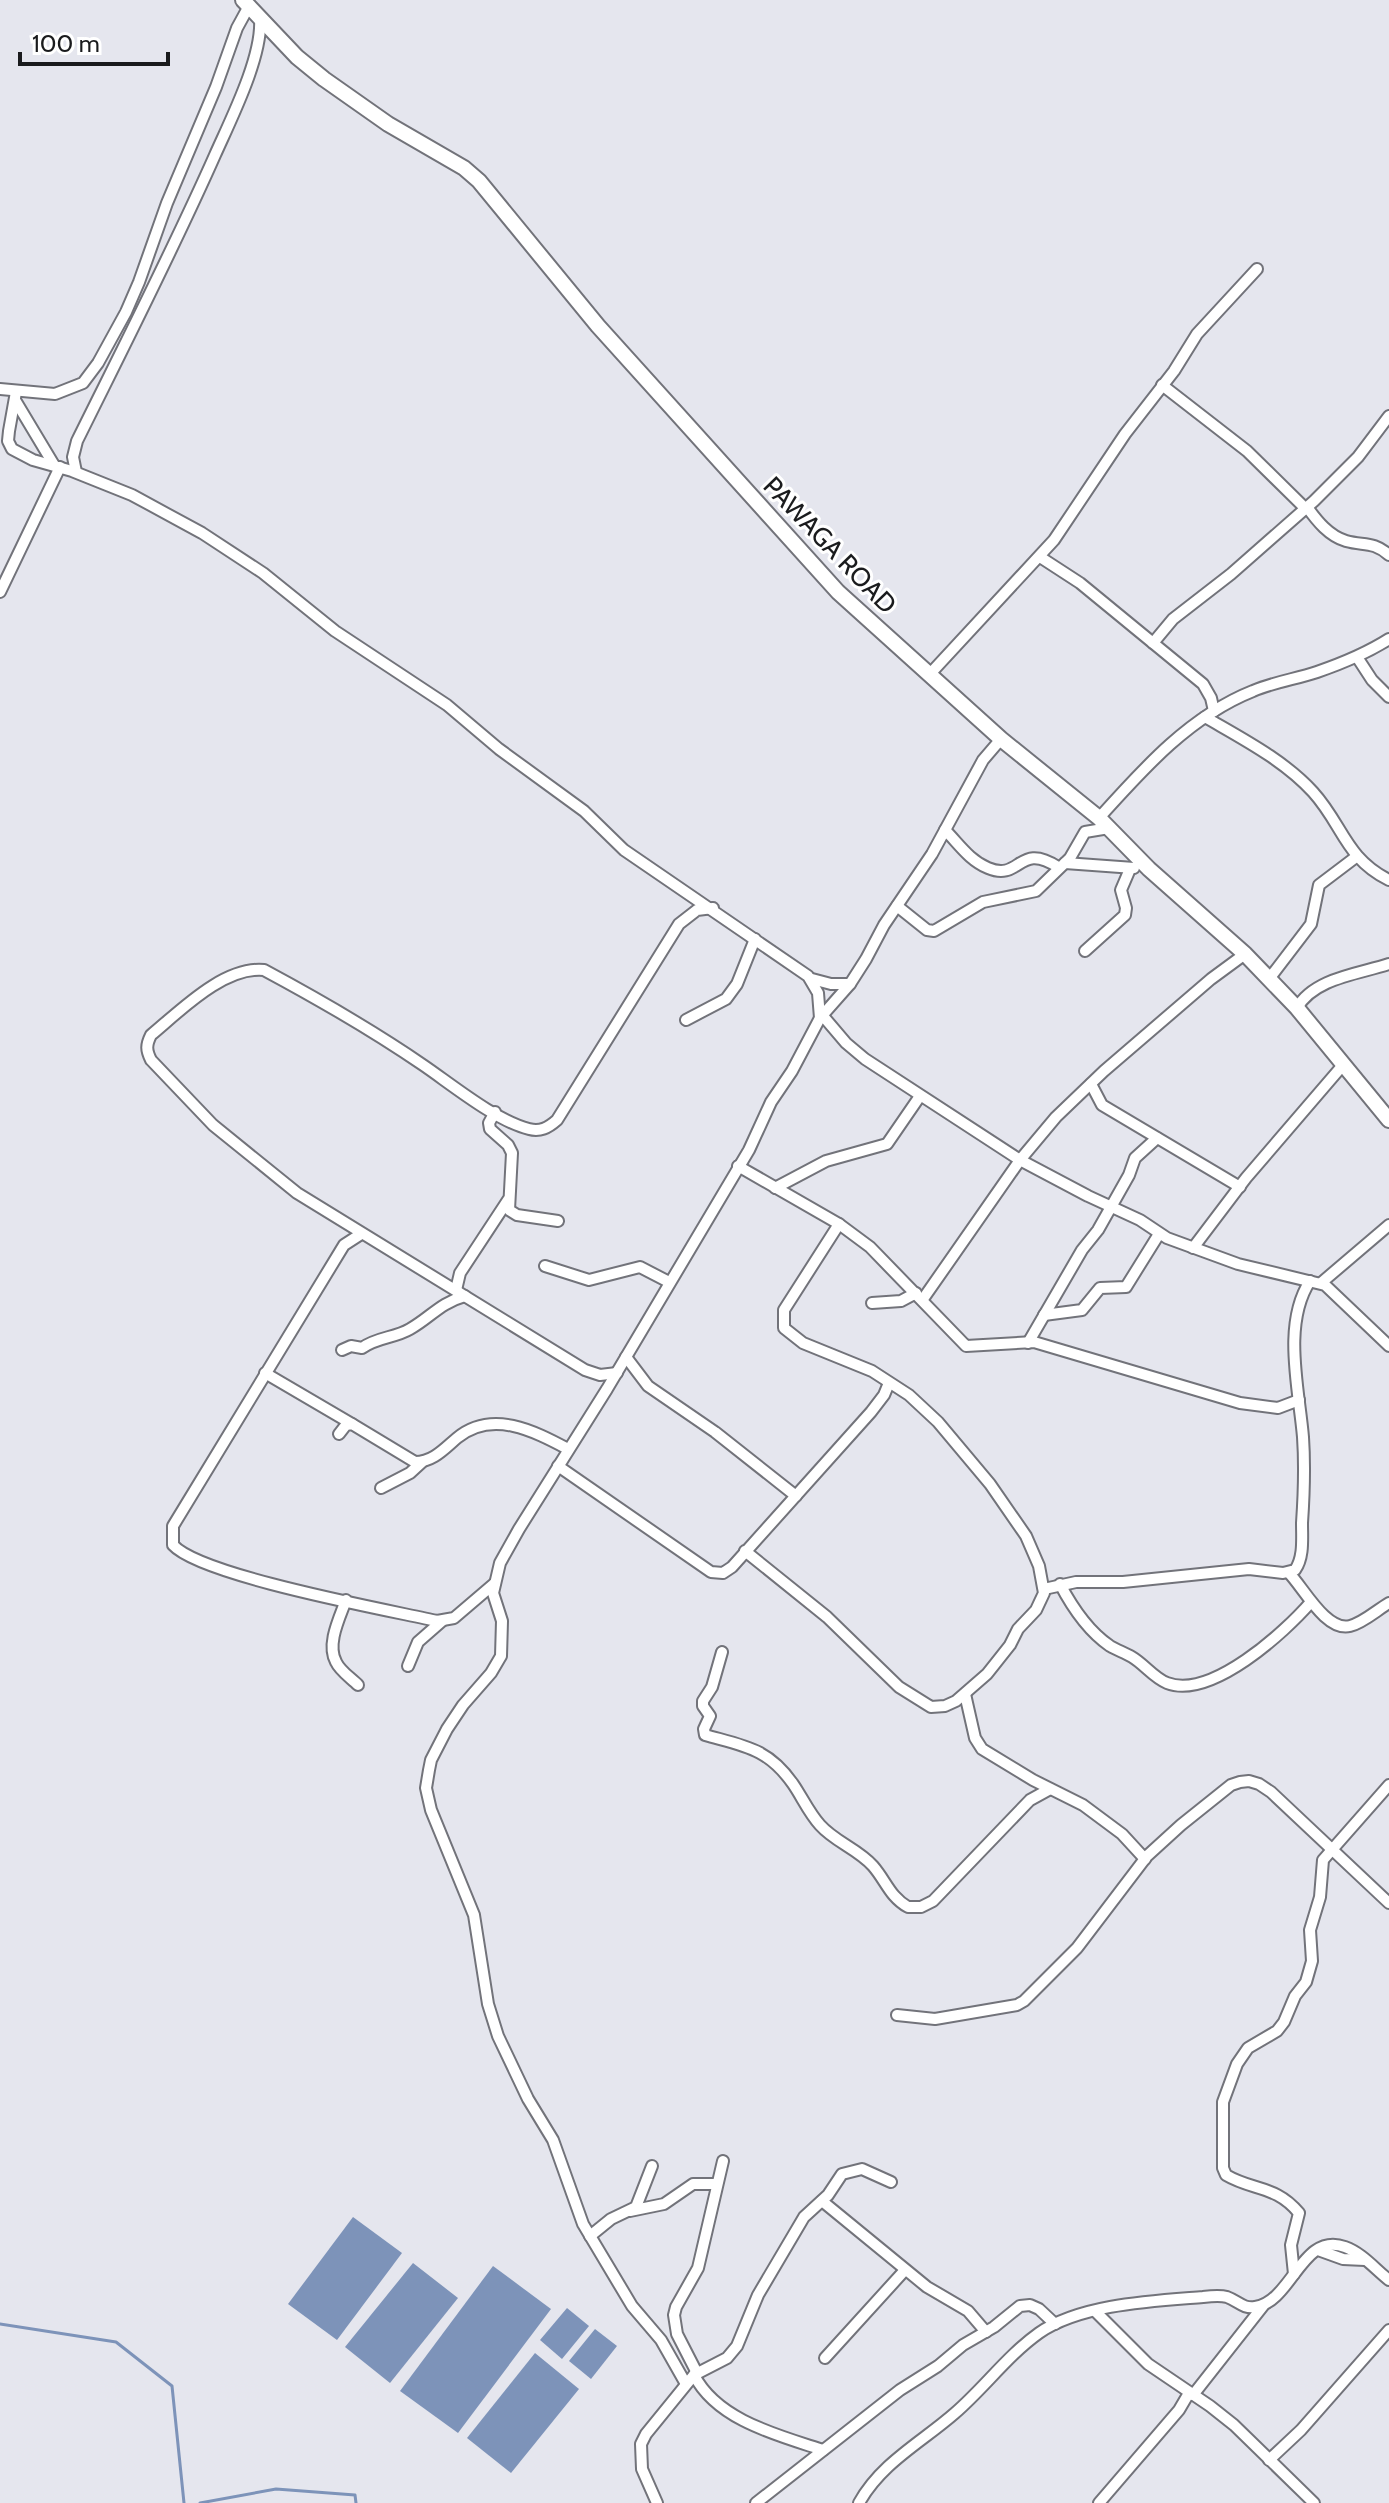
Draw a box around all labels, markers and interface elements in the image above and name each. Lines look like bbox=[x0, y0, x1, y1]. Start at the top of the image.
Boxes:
scale bar bbox=[20, 16, 168, 66]
text: 100 m bbox=[32, 29, 100, 58]
street label: PAWAGA ROAD bbox=[757, 470, 903, 620]

